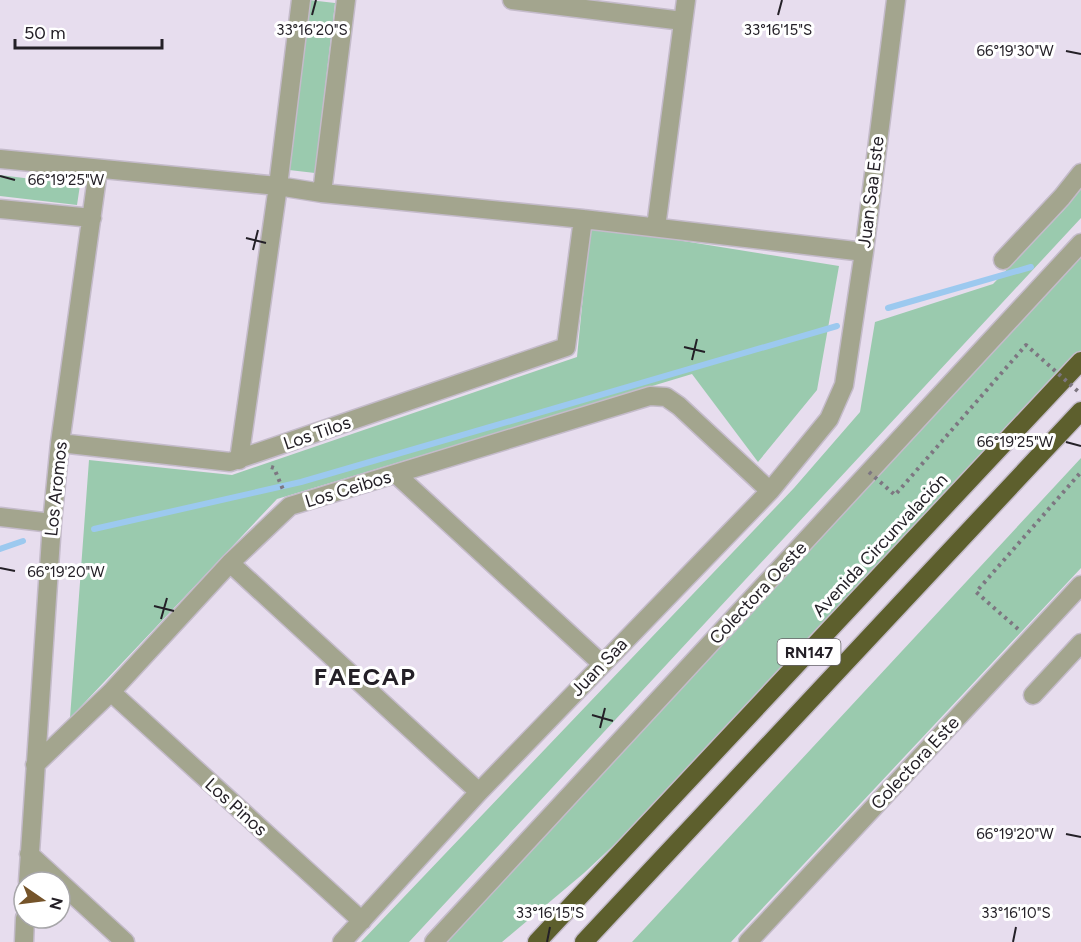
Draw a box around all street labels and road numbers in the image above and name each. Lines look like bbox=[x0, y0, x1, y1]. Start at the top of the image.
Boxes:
street label: Juan Saa Este bbox=[853, 135, 889, 249]
street label: Los Tilos bbox=[281, 411, 353, 455]
street label: Los Aromos bbox=[40, 440, 72, 538]
street label: Los Ceibos bbox=[302, 465, 394, 513]
street label: Avenida Circunvalación bbox=[808, 469, 952, 621]
street label: Colectora Oeste bbox=[705, 537, 811, 649]
street label: Juan Saa bbox=[566, 633, 632, 701]
road number: RN147 bbox=[778, 639, 840, 665]
street label: Colectora Este bbox=[866, 712, 964, 814]
street label: Los Pinos bbox=[200, 773, 272, 841]

